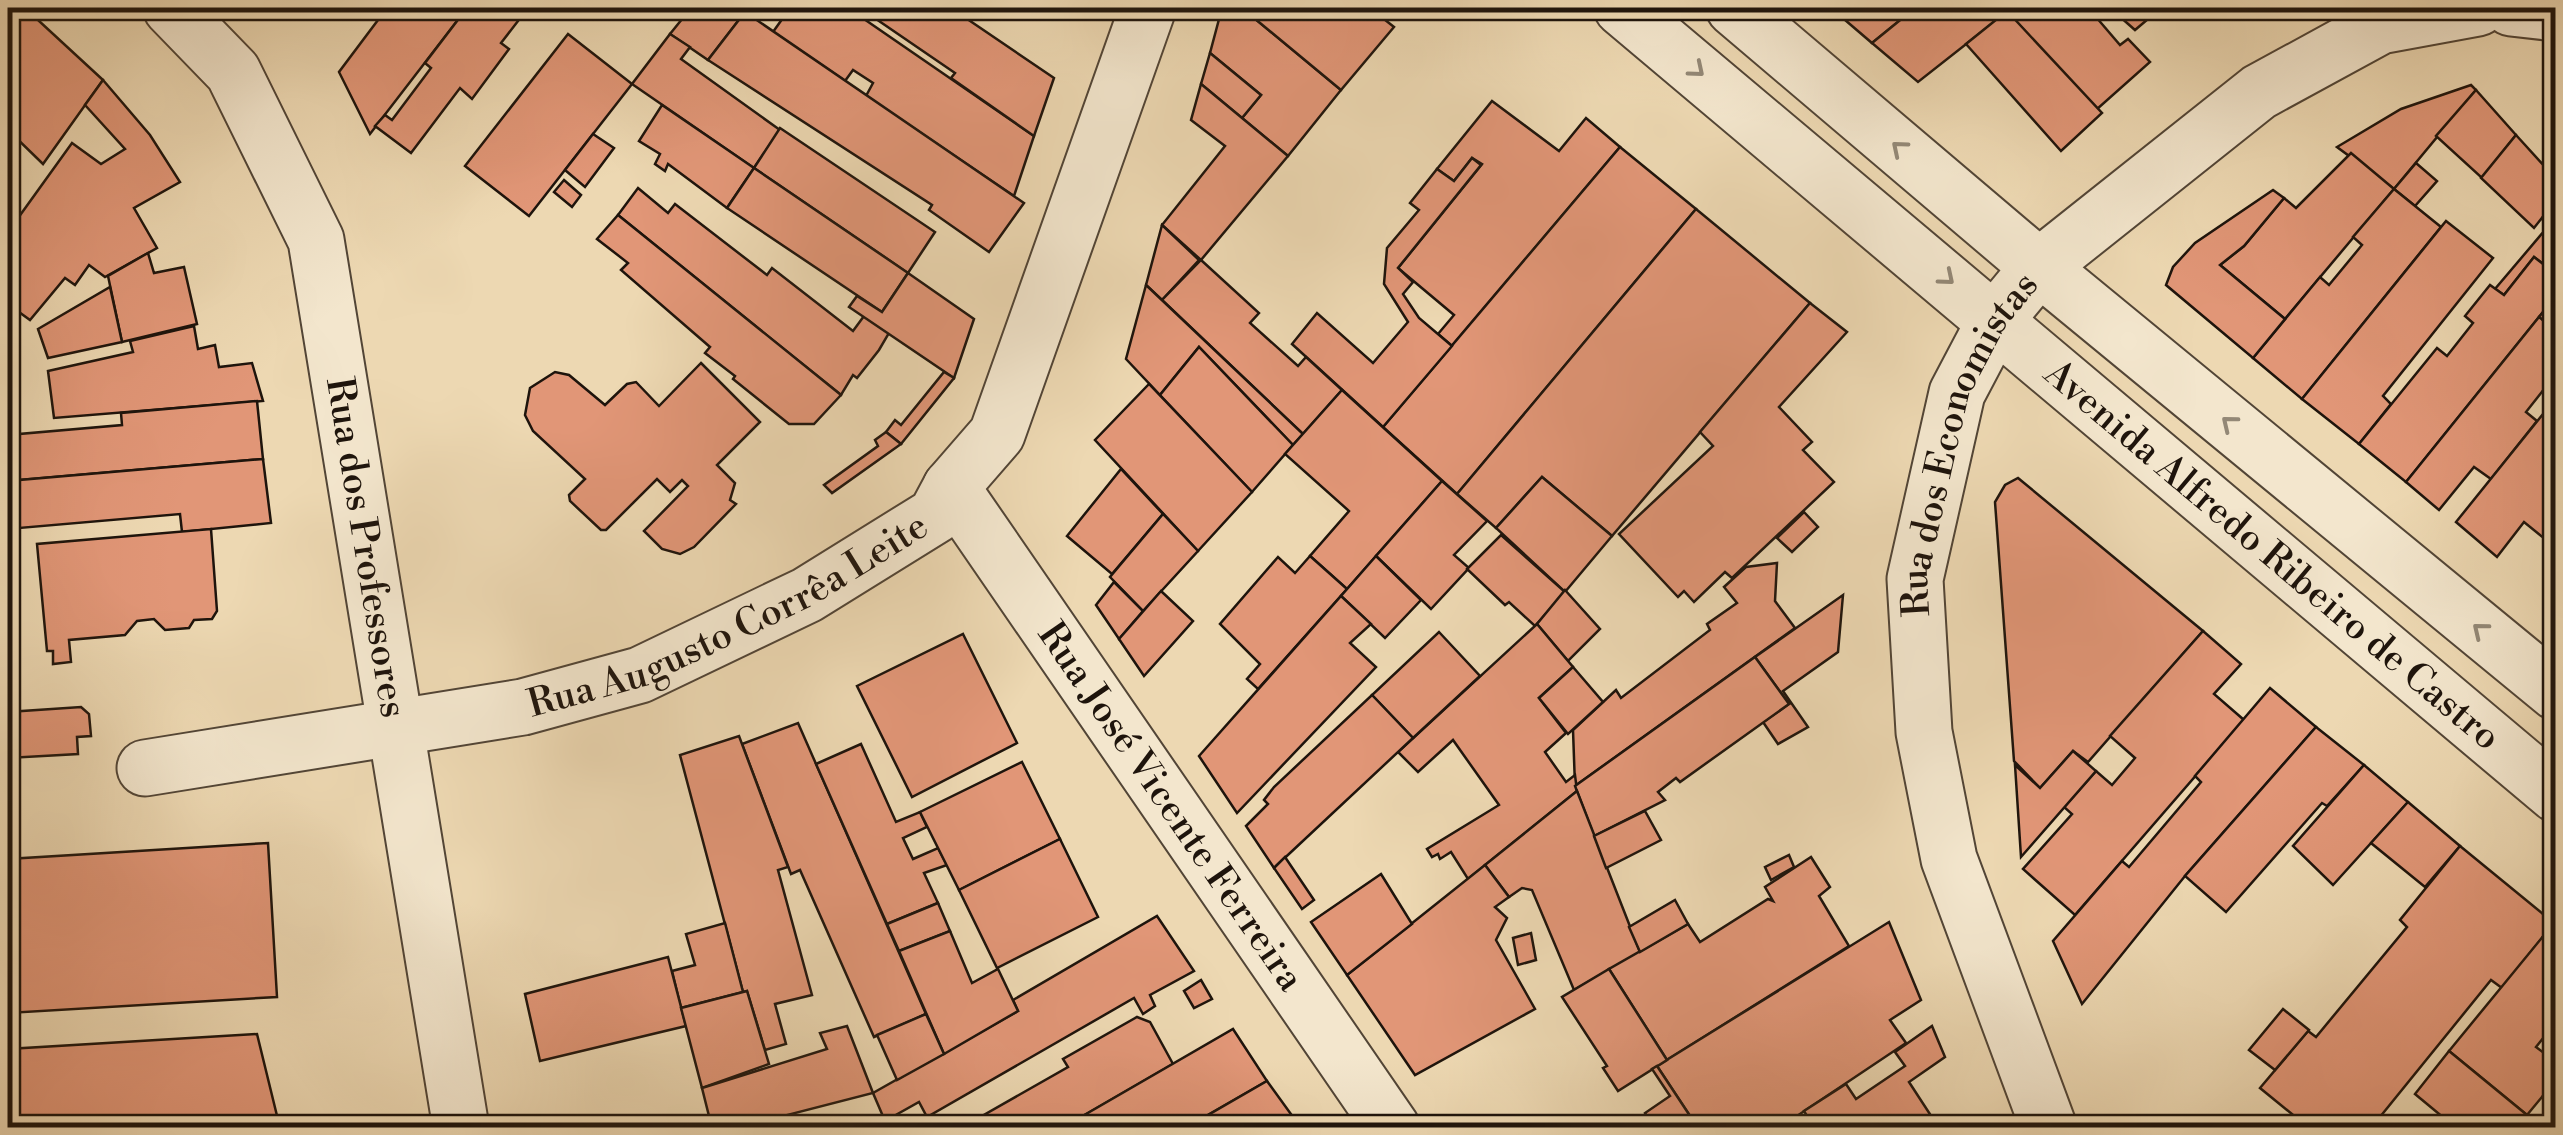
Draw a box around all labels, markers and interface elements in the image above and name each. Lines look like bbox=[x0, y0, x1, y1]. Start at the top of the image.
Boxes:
one-way arrow bbox=[1685, 58, 1703, 76]
one-way arrow bbox=[1893, 141, 1911, 159]
street label: Rua dos Economistas bbox=[1891, 262, 2049, 618]
one-way arrow bbox=[1935, 266, 1953, 284]
street label: Avenida Alfredo Ribeiro de Castro bbox=[2034, 349, 2510, 761]
street label: Rua dos Professores bbox=[315, 374, 417, 721]
one-way arrow bbox=[2223, 417, 2241, 435]
street label: Rua Augusto Corrêa Leite bbox=[522, 502, 937, 728]
street label: Rua José Vicente Ferreira bbox=[1028, 613, 1315, 1001]
one-way arrow bbox=[2474, 624, 2492, 642]

